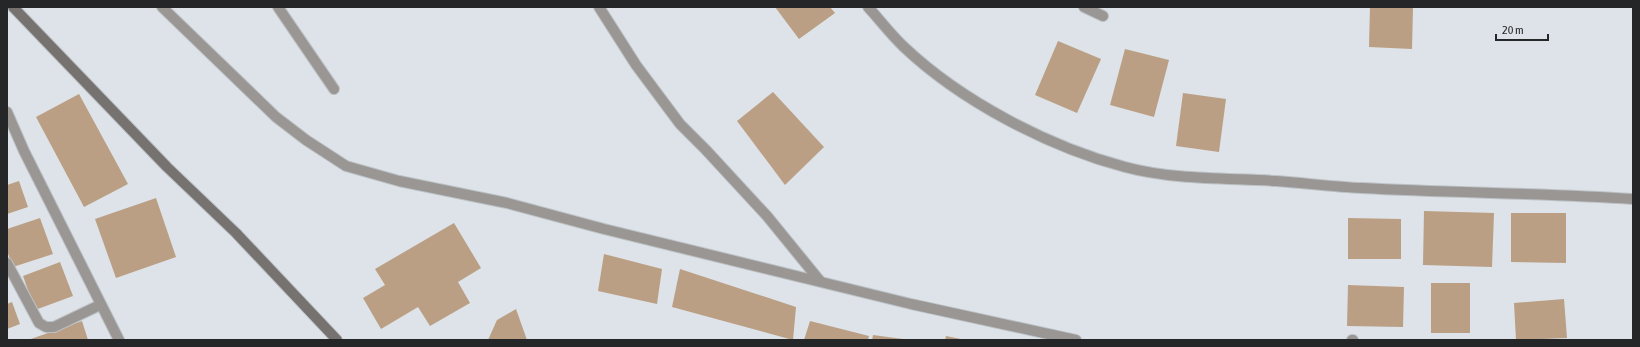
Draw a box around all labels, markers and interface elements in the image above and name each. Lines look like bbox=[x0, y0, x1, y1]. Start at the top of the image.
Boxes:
scale bar bbox=[1496, 16, 1548, 42]
text: 20 m bbox=[1502, 23, 1524, 37]

